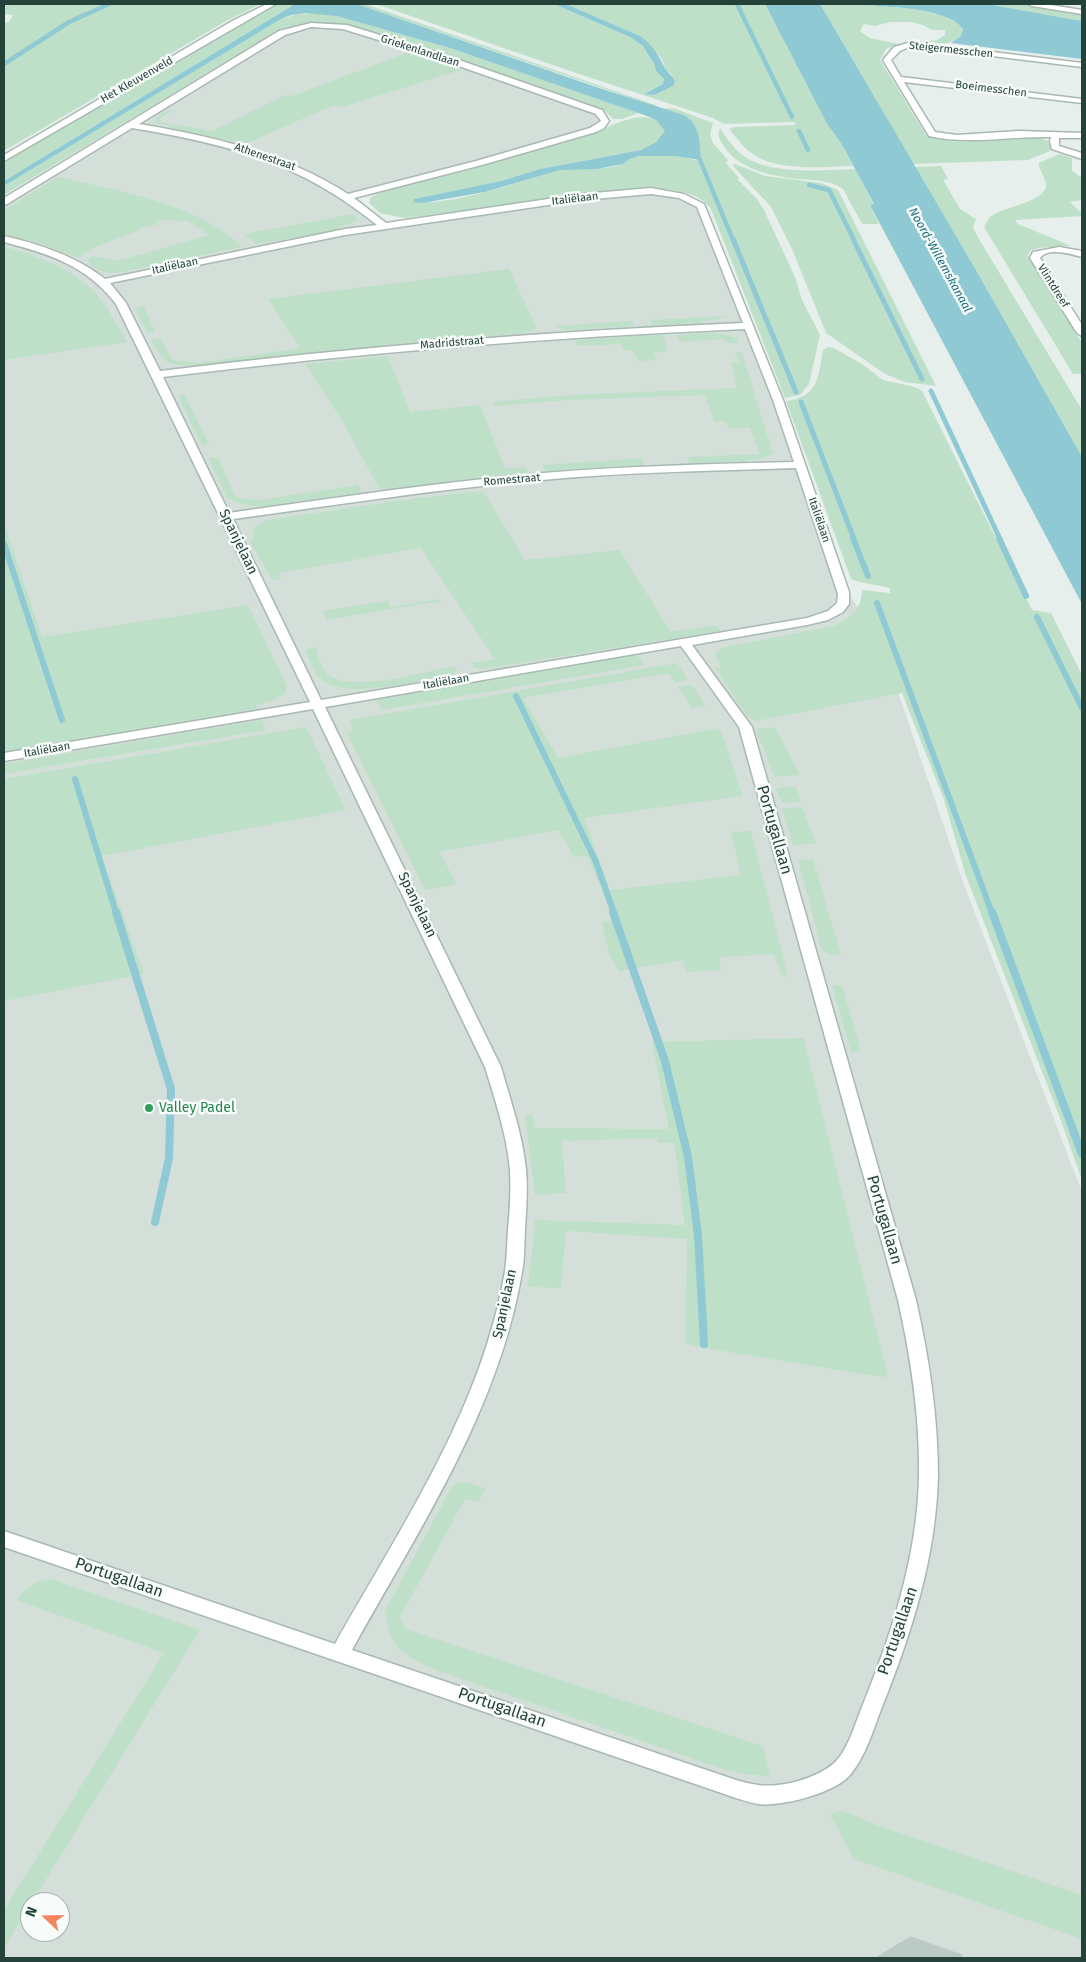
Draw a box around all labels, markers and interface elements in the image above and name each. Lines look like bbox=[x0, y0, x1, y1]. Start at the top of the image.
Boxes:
street label: Griekenlandlaan bbox=[379, 32, 461, 70]
street label: Steigermesschen bbox=[908, 39, 994, 61]
street label: Het Kleuvenveld bbox=[99, 54, 175, 106]
street label: Boeimesschen bbox=[954, 78, 1028, 100]
street label: Athenestraat bbox=[233, 140, 297, 174]
street label: Italiëlaan bbox=[551, 190, 599, 208]
water label: Noord-Willemskanaal bbox=[905, 205, 975, 315]
street label: Italiëlaan bbox=[151, 255, 199, 277]
street label: Vlintdreef bbox=[1034, 262, 1072, 310]
street label: Madridstraat bbox=[420, 334, 484, 352]
street label: Romestraat bbox=[483, 471, 541, 489]
street label: Italiëlaan bbox=[805, 496, 833, 544]
street label: Spanjelaan bbox=[215, 507, 261, 577]
street label: Italiëlaan bbox=[422, 671, 470, 693]
street label: Italiëlaan bbox=[23, 739, 71, 761]
street label: Portugallaan bbox=[752, 783, 796, 877]
street label: Spanjelaan bbox=[394, 870, 440, 940]
place label: Valley Padel bbox=[159, 1100, 235, 1116]
marker: Valley Padel bbox=[143, 1102, 155, 1114]
street label: Portugallaan bbox=[862, 1173, 906, 1267]
street label: Spanjelaan bbox=[489, 1268, 521, 1340]
street label: Portugallaan bbox=[72, 1554, 166, 1602]
street label: Portugallaan bbox=[874, 1584, 922, 1678]
street label: Portugallaan bbox=[455, 1684, 549, 1732]
north arrow bbox=[20, 1892, 70, 1942]
text: N bbox=[22, 1904, 41, 1919]

